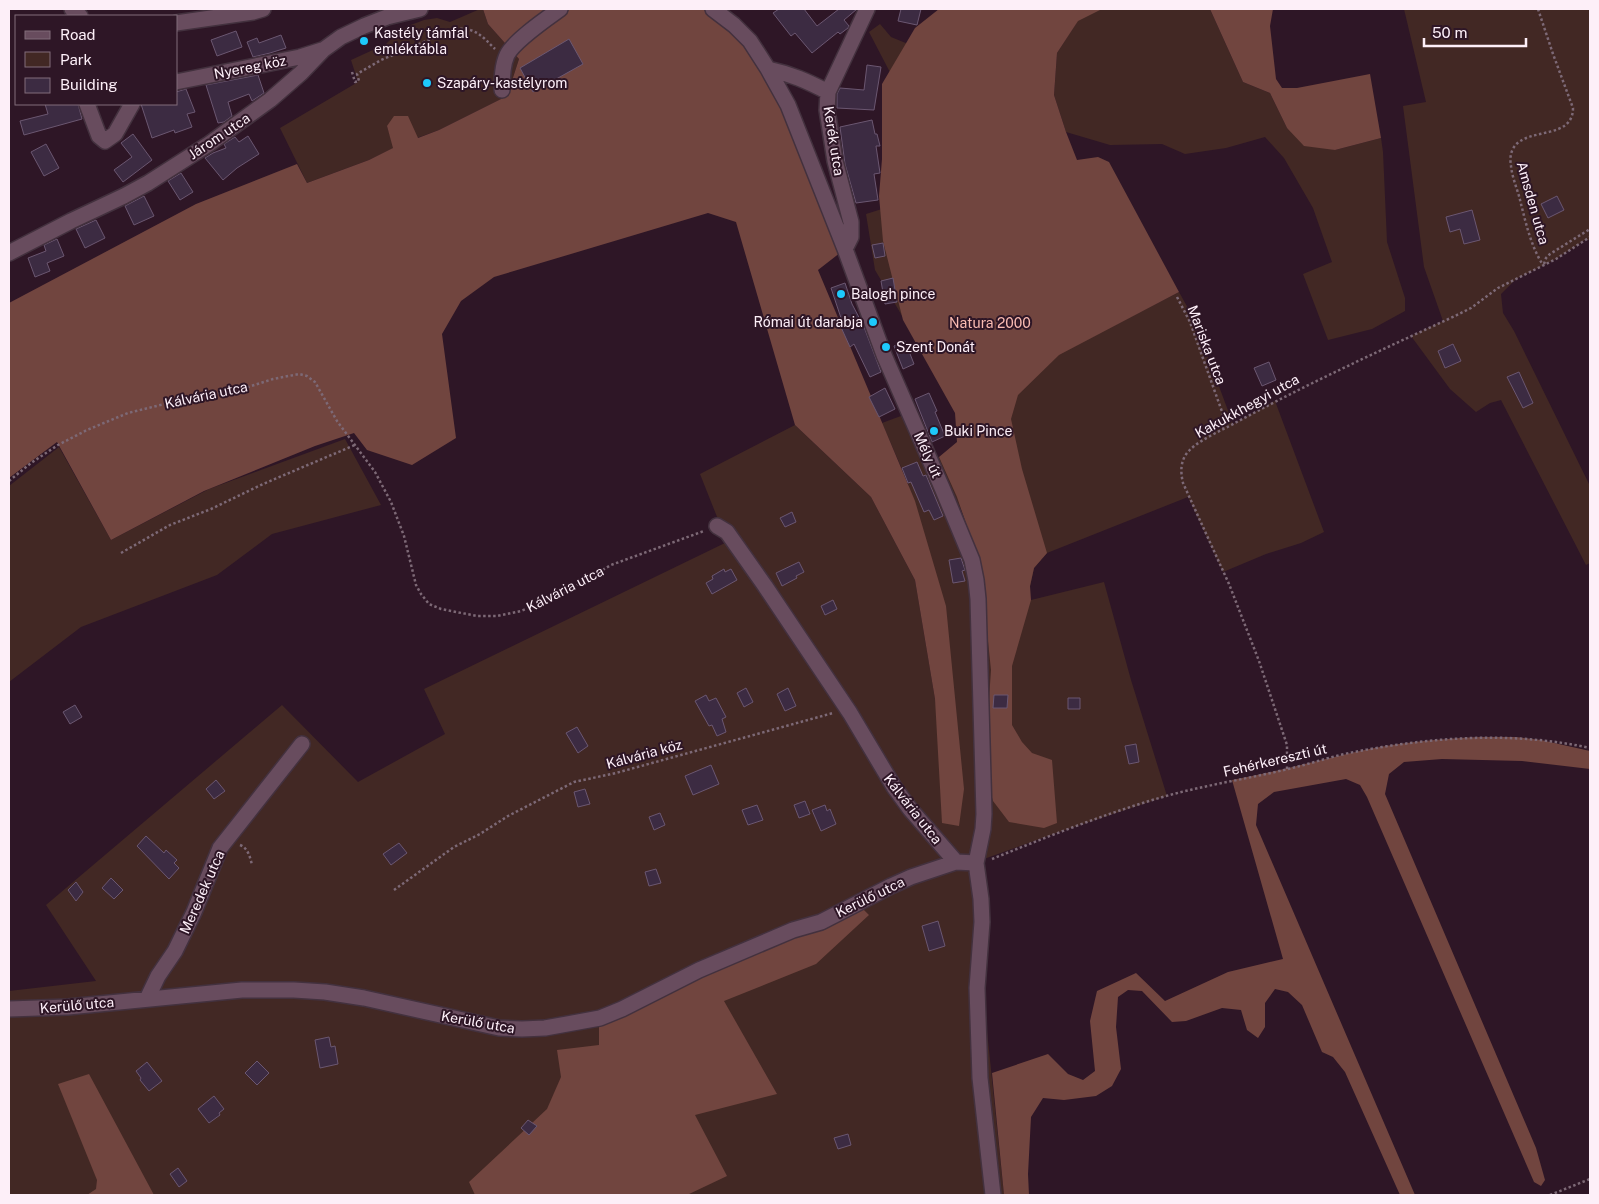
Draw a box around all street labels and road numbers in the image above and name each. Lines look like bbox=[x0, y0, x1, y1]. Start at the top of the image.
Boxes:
street label: Nyereg köz bbox=[213, 52, 288, 82]
street label: Kerék utca bbox=[821, 105, 847, 177]
street label: Járom utca bbox=[185, 110, 253, 162]
street label: Amsden utca bbox=[1514, 160, 1552, 246]
street label: Mariska utca bbox=[1185, 303, 1229, 387]
street label: Kakukkhegyi utca bbox=[1192, 371, 1302, 441]
street label: Kálvária utca bbox=[163, 378, 249, 412]
street label: Mély út bbox=[911, 430, 945, 480]
street label: Kálvária utca bbox=[524, 563, 606, 615]
street label: Kálvária köz bbox=[604, 736, 684, 772]
street label: Fehérkereszti út bbox=[1222, 740, 1328, 780]
street label: Kálvária utca bbox=[881, 771, 945, 847]
street label: Meredek utca bbox=[176, 848, 228, 936]
street label: Kerülő utca bbox=[833, 873, 907, 921]
street label: Kerülő utca bbox=[39, 994, 115, 1016]
street label: Kerülő utca bbox=[440, 1008, 516, 1036]

